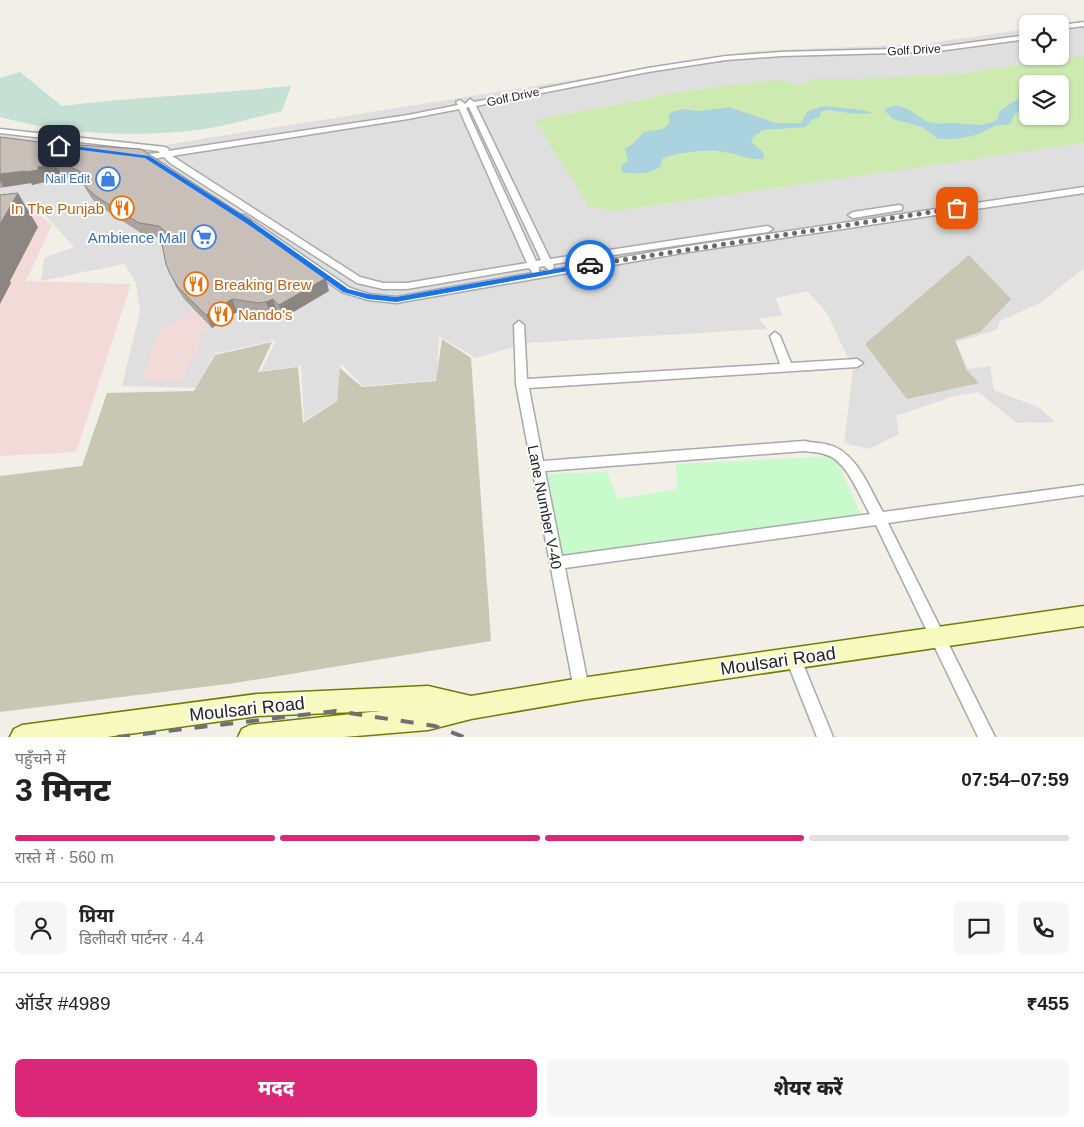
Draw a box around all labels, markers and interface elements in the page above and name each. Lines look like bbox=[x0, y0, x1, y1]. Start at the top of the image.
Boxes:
map controls bbox=[1019, 15, 1069, 125]
button: locate bbox=[1019, 15, 1069, 65]
street label: Golf Drive bbox=[887, 42, 941, 58]
button: layers bbox=[1019, 75, 1069, 125]
street label: Golf Drive bbox=[485, 85, 541, 109]
pin bbox=[38, 125, 80, 167]
icon: home bbox=[45, 132, 73, 160]
shop icon: Nail Edit bbox=[95, 166, 121, 192]
place label: Nail Edit bbox=[45, 172, 91, 186]
pin bbox=[936, 187, 978, 229]
icon: bag bbox=[943, 194, 971, 222]
restaurant icon: In The Punjab bbox=[109, 195, 135, 221]
place label: In The Punjab bbox=[11, 200, 104, 217]
supermarket icon: Ambience Mall bbox=[191, 224, 217, 250]
place label: Ambience Mall bbox=[88, 229, 186, 246]
courier bbox=[565, 240, 615, 290]
icon: car bbox=[576, 251, 604, 279]
restaurant icon: Breaking Brew bbox=[183, 271, 209, 297]
place label: Breaking Brew bbox=[214, 276, 312, 293]
restaurant icon: Nando's bbox=[208, 301, 234, 327]
place label: Nando's bbox=[238, 306, 293, 323]
street label: Lane Number V-40 bbox=[525, 444, 565, 570]
street label: Moulsari Road bbox=[719, 643, 837, 679]
street label: Moulsari Road bbox=[188, 693, 306, 725]
text: पहुँचने में bbox=[15, 750, 66, 767]
text: 07:54–07:59 bbox=[961, 769, 1069, 790]
text: 3 मिनट bbox=[15, 772, 111, 808]
text: रास्ते में · 560 m bbox=[15, 849, 114, 866]
button: person bbox=[15, 902, 67, 954]
button: chat bbox=[953, 902, 1005, 954]
button: phone bbox=[1017, 902, 1069, 954]
text: प्रिया bbox=[79, 905, 114, 926]
text: डिलीवरी पार्टनर · 4.4 bbox=[79, 930, 204, 947]
text: ऑर्डर #4989 bbox=[15, 993, 111, 1014]
text: ₹455 bbox=[1026, 993, 1069, 1014]
button: मदद bbox=[15, 1059, 537, 1117]
button: शेयर करें bbox=[547, 1059, 1069, 1117]

